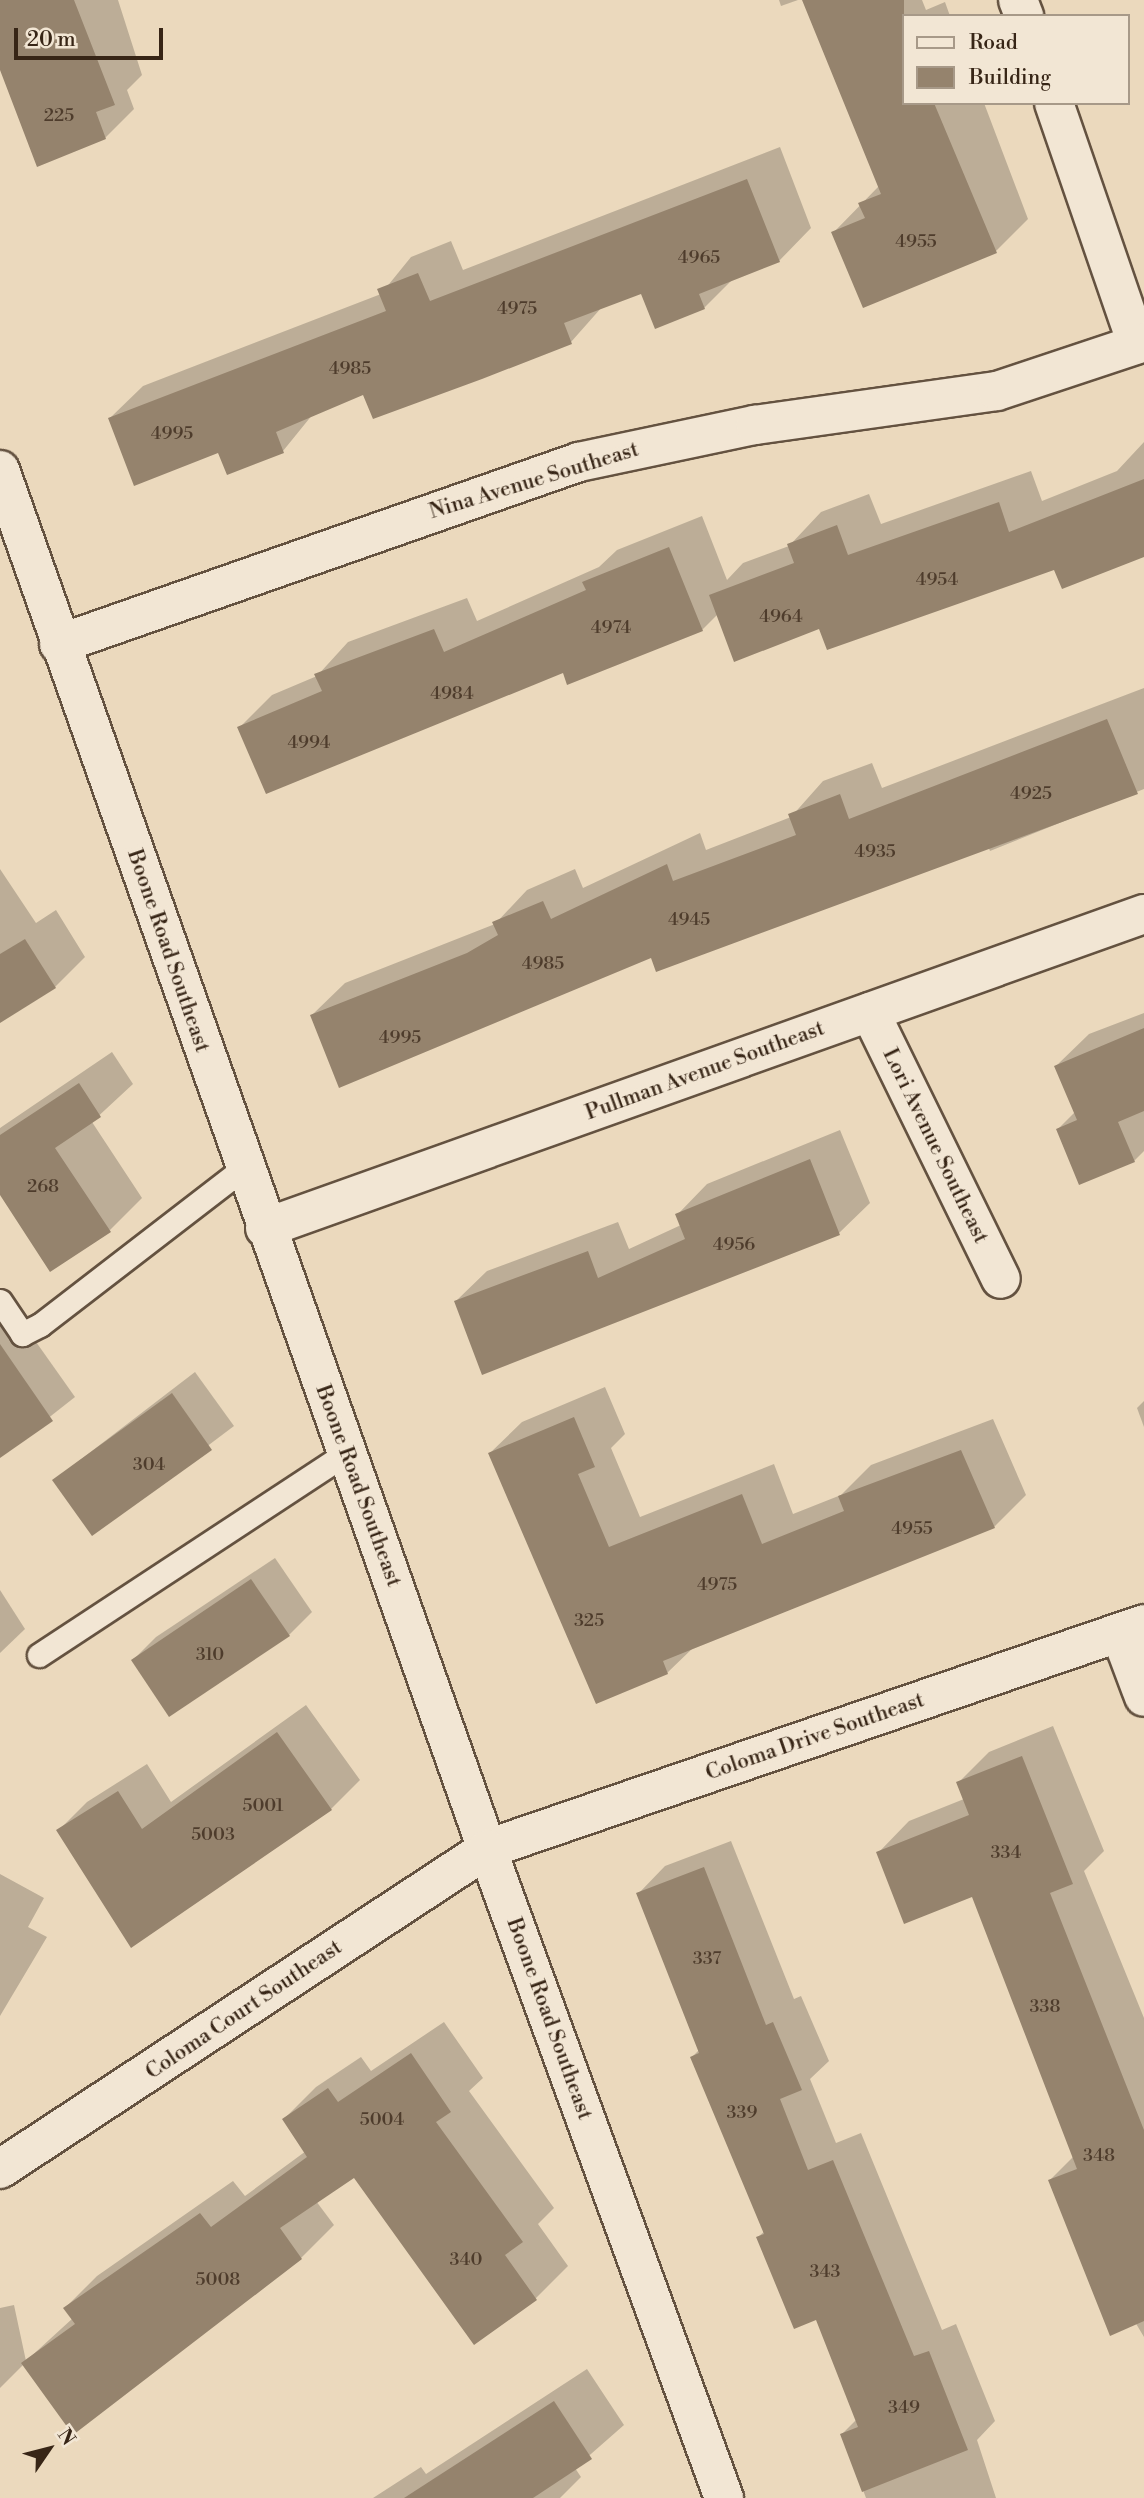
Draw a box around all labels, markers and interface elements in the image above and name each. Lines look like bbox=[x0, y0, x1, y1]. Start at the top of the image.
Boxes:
scale bar bbox=[18, 14, 166, 58]
legend bbox=[902, 14, 1130, 105]
text: 20 m bbox=[27, 27, 76, 53]
text: Road bbox=[969, 30, 1018, 56]
text: Building bbox=[969, 65, 1051, 91]
house number: 225 bbox=[44, 105, 74, 127]
house number: 4955 bbox=[895, 231, 937, 253]
house number: 4965 bbox=[678, 247, 720, 269]
house number: 4975 bbox=[497, 298, 537, 320]
house number: 4985 bbox=[329, 358, 371, 380]
house number: 4995 bbox=[151, 423, 193, 445]
street label: Nina Avenue Southeast bbox=[426, 437, 642, 525]
house number: 4954 bbox=[916, 569, 958, 591]
house number: 4964 bbox=[759, 606, 803, 628]
house number: 4974 bbox=[591, 617, 631, 639]
house number: 4984 bbox=[430, 683, 474, 705]
house number: 4994 bbox=[287, 732, 331, 754]
house number: 4925 bbox=[1010, 783, 1052, 805]
house number: 4935 bbox=[854, 841, 896, 863]
street label: Boone Road Southeast bbox=[121, 846, 215, 1056]
house number: 4945 bbox=[668, 909, 710, 931]
house number: 4985 bbox=[522, 953, 564, 975]
street label: Pullman Avenue Southeast bbox=[582, 1016, 828, 1126]
house number: 4995 bbox=[379, 1027, 421, 1049]
street label: Lori Avenue Southeast bbox=[877, 1044, 993, 1248]
house number: 268 bbox=[27, 1176, 59, 1198]
house number: 4956 bbox=[713, 1234, 755, 1256]
street label: Boone Road Southeast bbox=[310, 1382, 406, 1590]
house number: 304 bbox=[133, 1454, 165, 1476]
house number: 4955 bbox=[891, 1518, 933, 1540]
house number: 4975 bbox=[697, 1574, 737, 1596]
house number: 325 bbox=[574, 1610, 604, 1632]
house number: 310 bbox=[196, 1644, 224, 1666]
street label: Coloma Drive Southeast bbox=[702, 1688, 928, 1786]
house number: 5001 bbox=[243, 1795, 283, 1817]
house number: 5003 bbox=[191, 1824, 235, 1846]
house number: 334 bbox=[991, 1842, 1021, 1864]
street label: Boone Road Southeast bbox=[501, 1915, 597, 2123]
street label: Coloma Court Southeast bbox=[141, 1935, 347, 2085]
house number: 337 bbox=[693, 1948, 721, 1970]
house number: 338 bbox=[1030, 1996, 1060, 2018]
house number: 339 bbox=[727, 2102, 757, 2124]
house number: 5004 bbox=[360, 2109, 404, 2131]
house number: 348 bbox=[1083, 2145, 1115, 2167]
house number: 340 bbox=[450, 2249, 482, 2271]
house number: 343 bbox=[810, 2261, 840, 2283]
house number: 5008 bbox=[196, 2269, 240, 2291]
house number: 349 bbox=[888, 2397, 920, 2419]
north arrow bbox=[14, 2414, 84, 2484]
text: N bbox=[52, 2424, 80, 2450]

